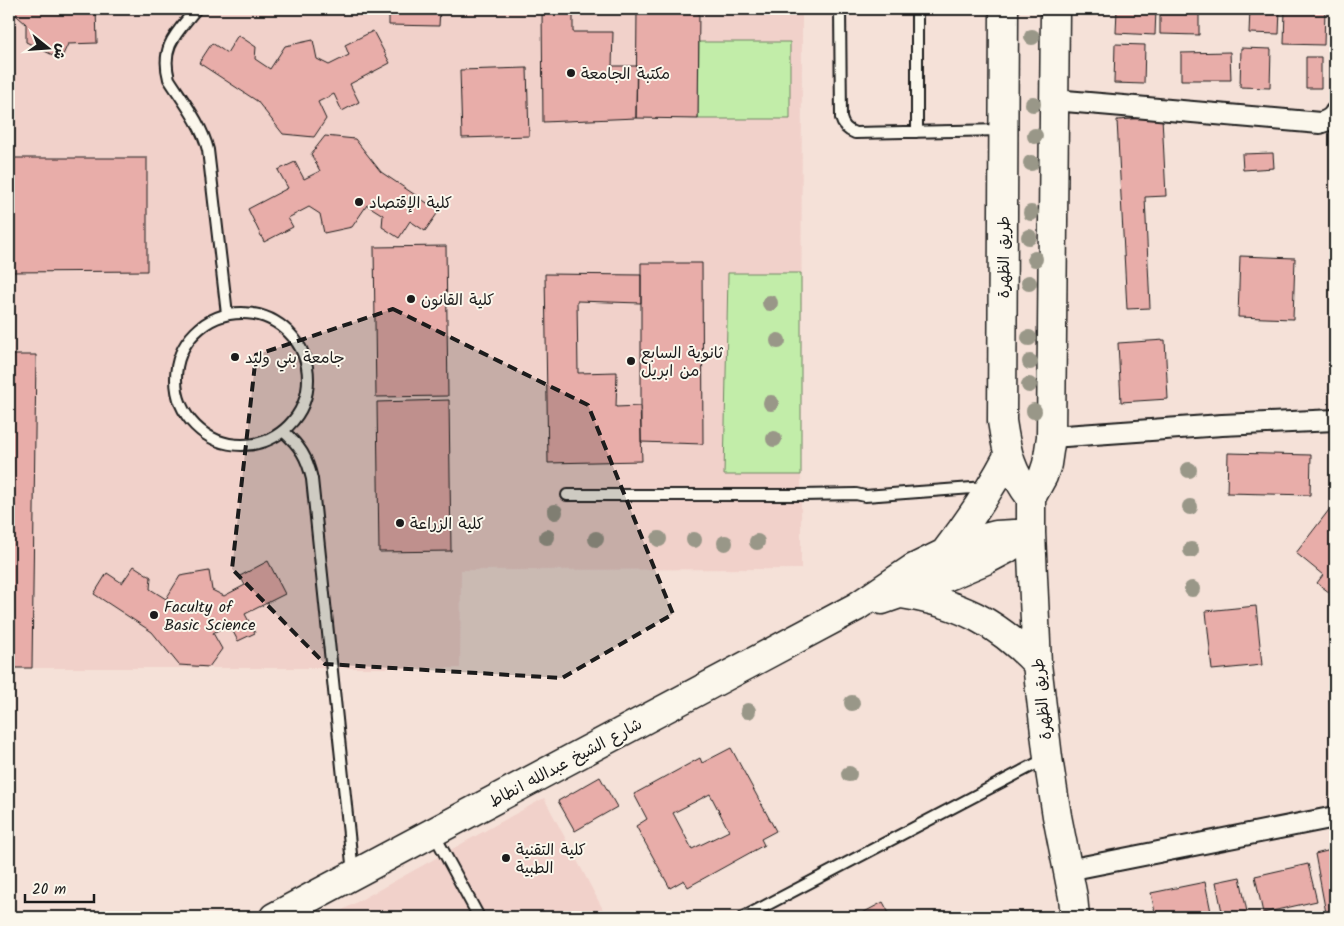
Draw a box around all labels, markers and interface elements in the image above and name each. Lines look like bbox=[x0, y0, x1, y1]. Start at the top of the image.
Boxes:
north arrow bbox=[22, 22, 72, 72]
text: ش bbox=[47, 41, 72, 62]
place label: مكتبة الجامعة bbox=[581, 62, 670, 87]
marker: مكتبة الجامعة bbox=[565, 67, 577, 79]
place label: كلية الإقتصاد bbox=[369, 191, 452, 216]
marker: كلية الإقتصاد bbox=[353, 196, 365, 208]
street label: طريق الظهرة bbox=[992, 216, 1017, 298]
place label: كلية القانون bbox=[421, 288, 495, 313]
marker: كلية القانون bbox=[405, 293, 417, 305]
place label: ثانوية السابع من ابريل bbox=[641, 341, 724, 384]
place label: جامعة بني وليد bbox=[245, 346, 345, 372]
marker: جامعة بني وليد bbox=[229, 351, 241, 363]
marker: ثانوية السابع من ابريل bbox=[625, 355, 637, 367]
place label: كلية الزراعة bbox=[410, 512, 484, 537]
marker: كلية الزراعة bbox=[394, 517, 406, 529]
place label: Faculty of Basic Science bbox=[164, 595, 255, 638]
marker: Faculty of Basic Science bbox=[148, 609, 160, 621]
street label: طريق الظهرة bbox=[1026, 657, 1059, 741]
street label: شارع الشيخ عبدالله انطاط bbox=[484, 712, 647, 814]
place label: كلية التقنية الطبية bbox=[516, 838, 586, 881]
marker: كلية التقنية الطبية bbox=[500, 852, 512, 864]
scale bar bbox=[25, 871, 94, 903]
text: 20 m bbox=[32, 878, 66, 902]

